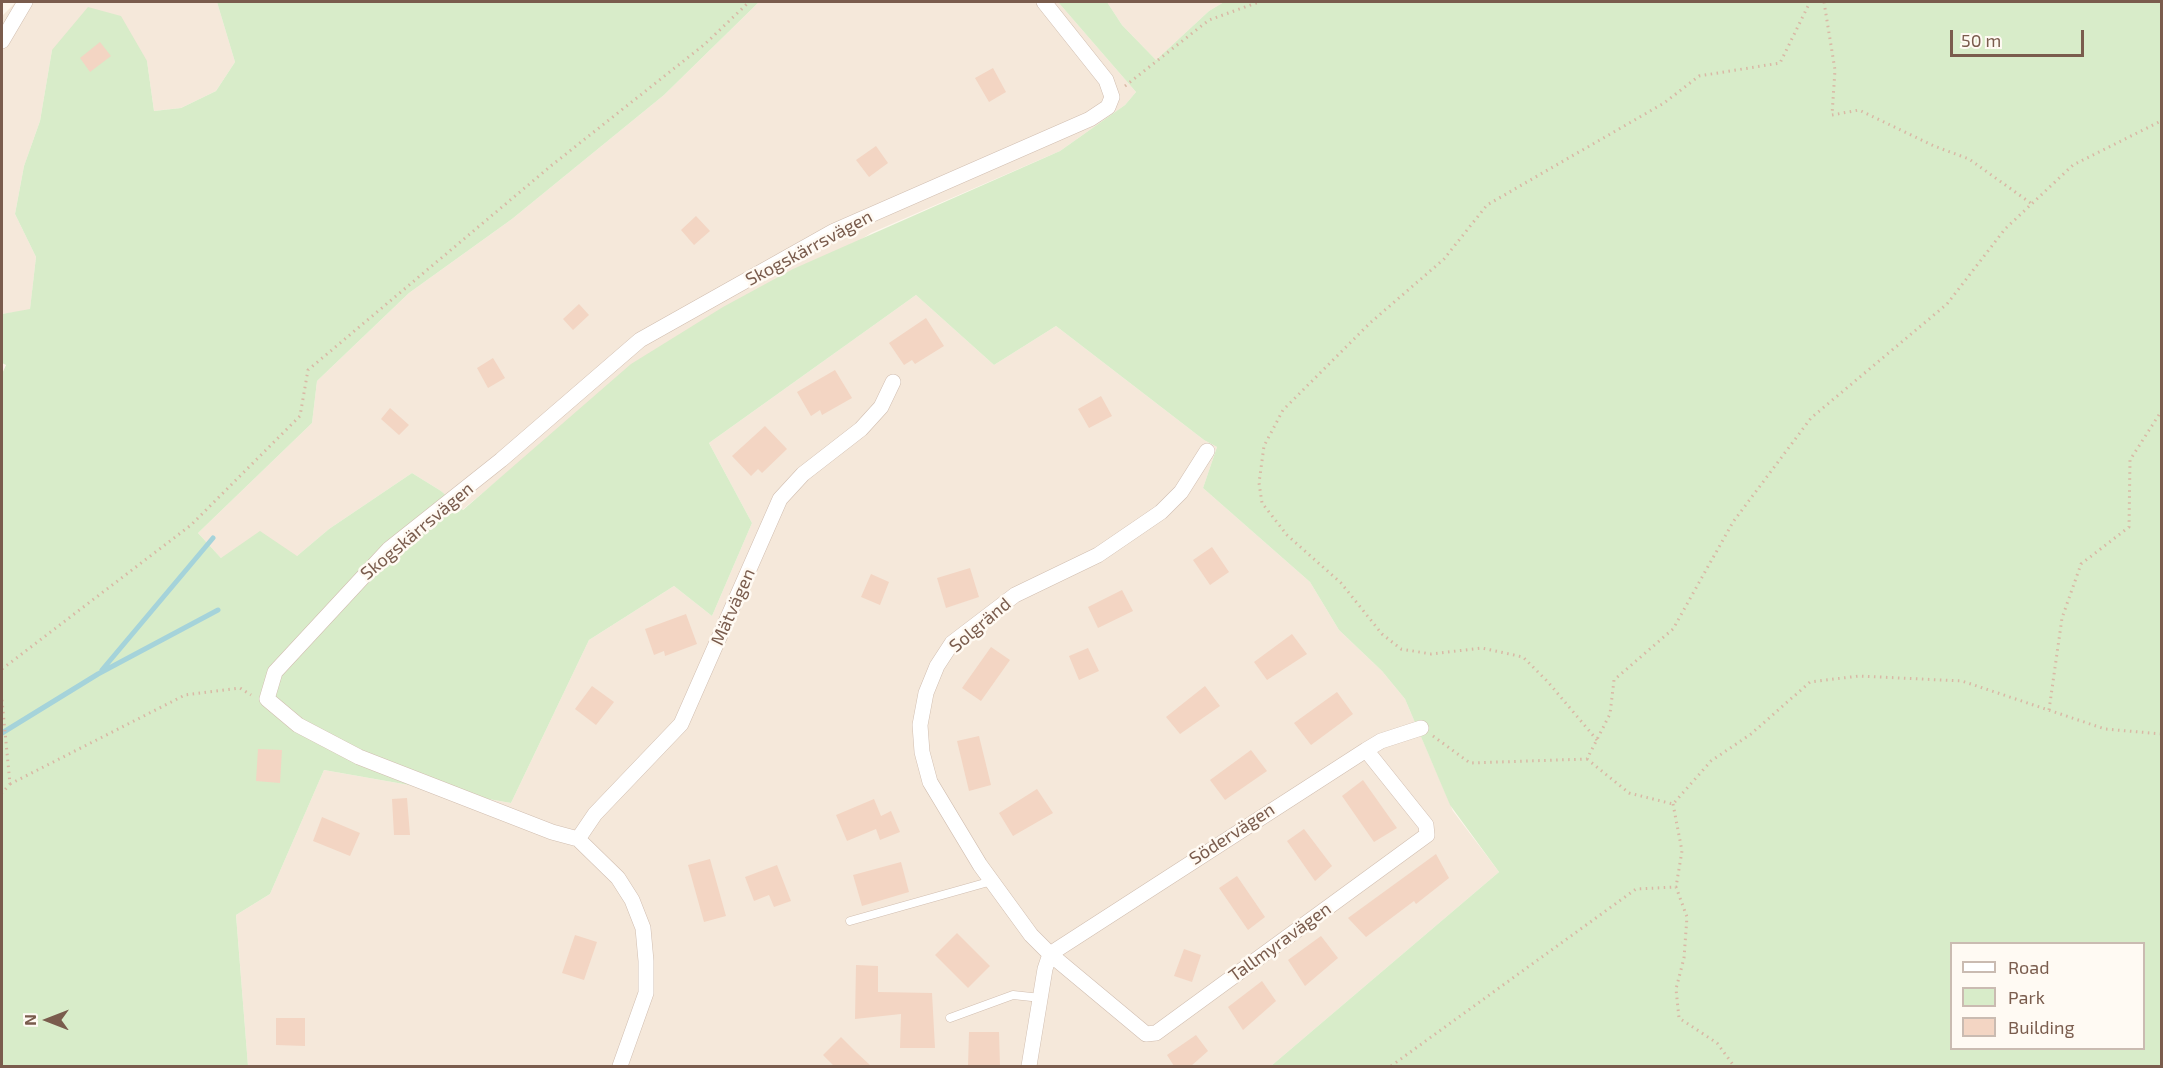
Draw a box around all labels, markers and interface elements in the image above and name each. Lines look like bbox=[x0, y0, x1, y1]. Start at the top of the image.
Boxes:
scale bar bbox=[1953, 18, 2086, 56]
text: 50 m bbox=[1961, 29, 2001, 51]
street label: Skogskärrsvägen bbox=[742, 206, 876, 290]
street label: Skogskärrsvägen bbox=[356, 478, 478, 584]
street label: Mätvägen bbox=[706, 565, 760, 649]
street label: Solgränd bbox=[945, 593, 1015, 657]
street label: Södervägen bbox=[1185, 799, 1279, 869]
street label: Tallmyravägen bbox=[1225, 898, 1335, 986]
legend bbox=[1950, 942, 2145, 1050]
text: Road bbox=[2008, 956, 2049, 978]
text: Park bbox=[2008, 986, 2045, 1008]
north arrow bbox=[18, 990, 78, 1050]
text: N bbox=[20, 1014, 39, 1026]
text: Building bbox=[2008, 1016, 2075, 1038]

